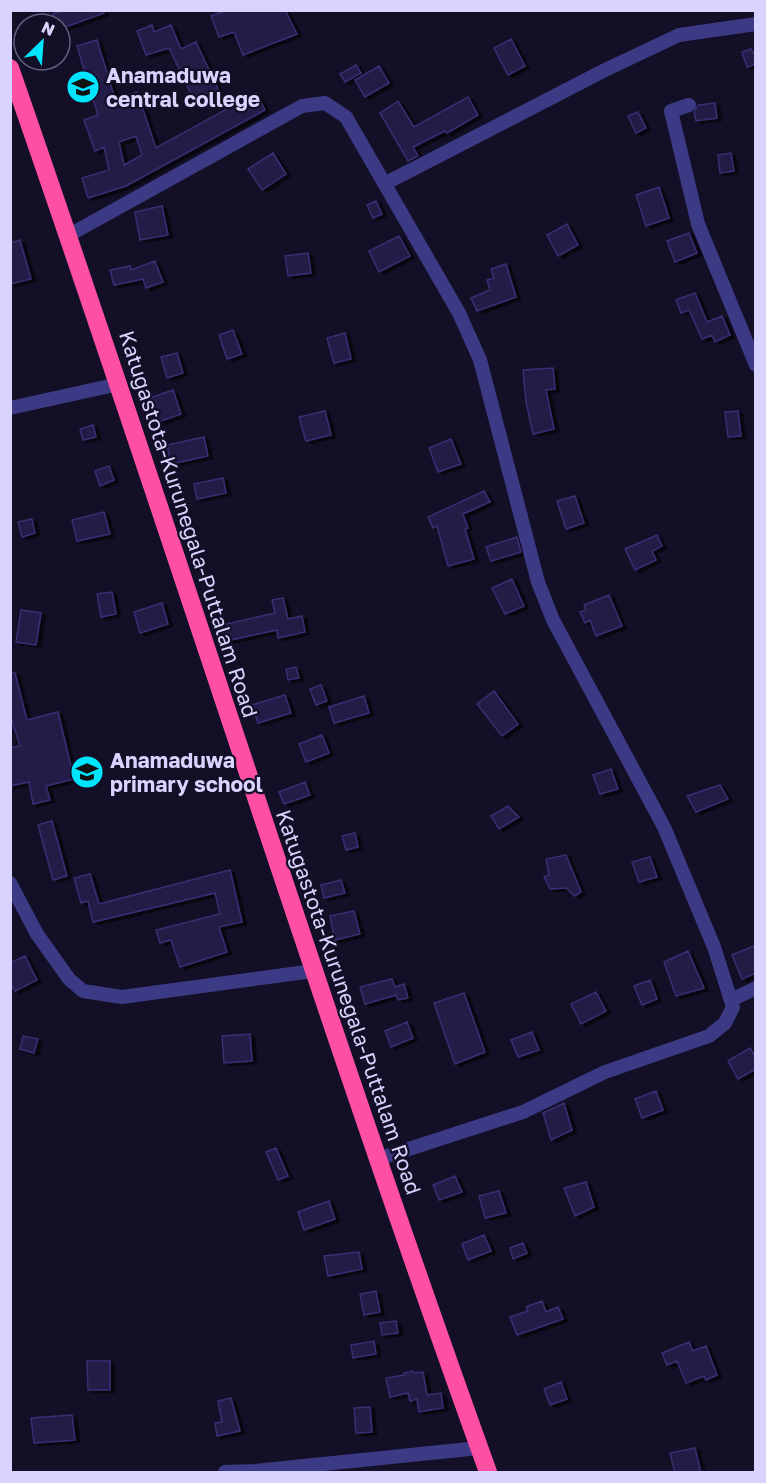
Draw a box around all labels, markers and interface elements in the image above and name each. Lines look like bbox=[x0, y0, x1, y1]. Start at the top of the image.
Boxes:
north arrow bbox=[12, 12, 72, 72]
text: N bbox=[39, 17, 58, 40]
place label: Anamaduwa central college bbox=[106, 62, 260, 112]
school or university icon: Anamaduwa central college bbox=[65, 69, 101, 105]
street label: Katugastota-Kurunegala-Puttalam Road bbox=[114, 327, 264, 721]
place label: Anamaduwa primary school bbox=[110, 747, 263, 797]
school or university icon: Anamaduwa primary school bbox=[69, 754, 105, 790]
street label: Katugastota-Kurunegala-Puttalam Road bbox=[271, 806, 427, 1198]

